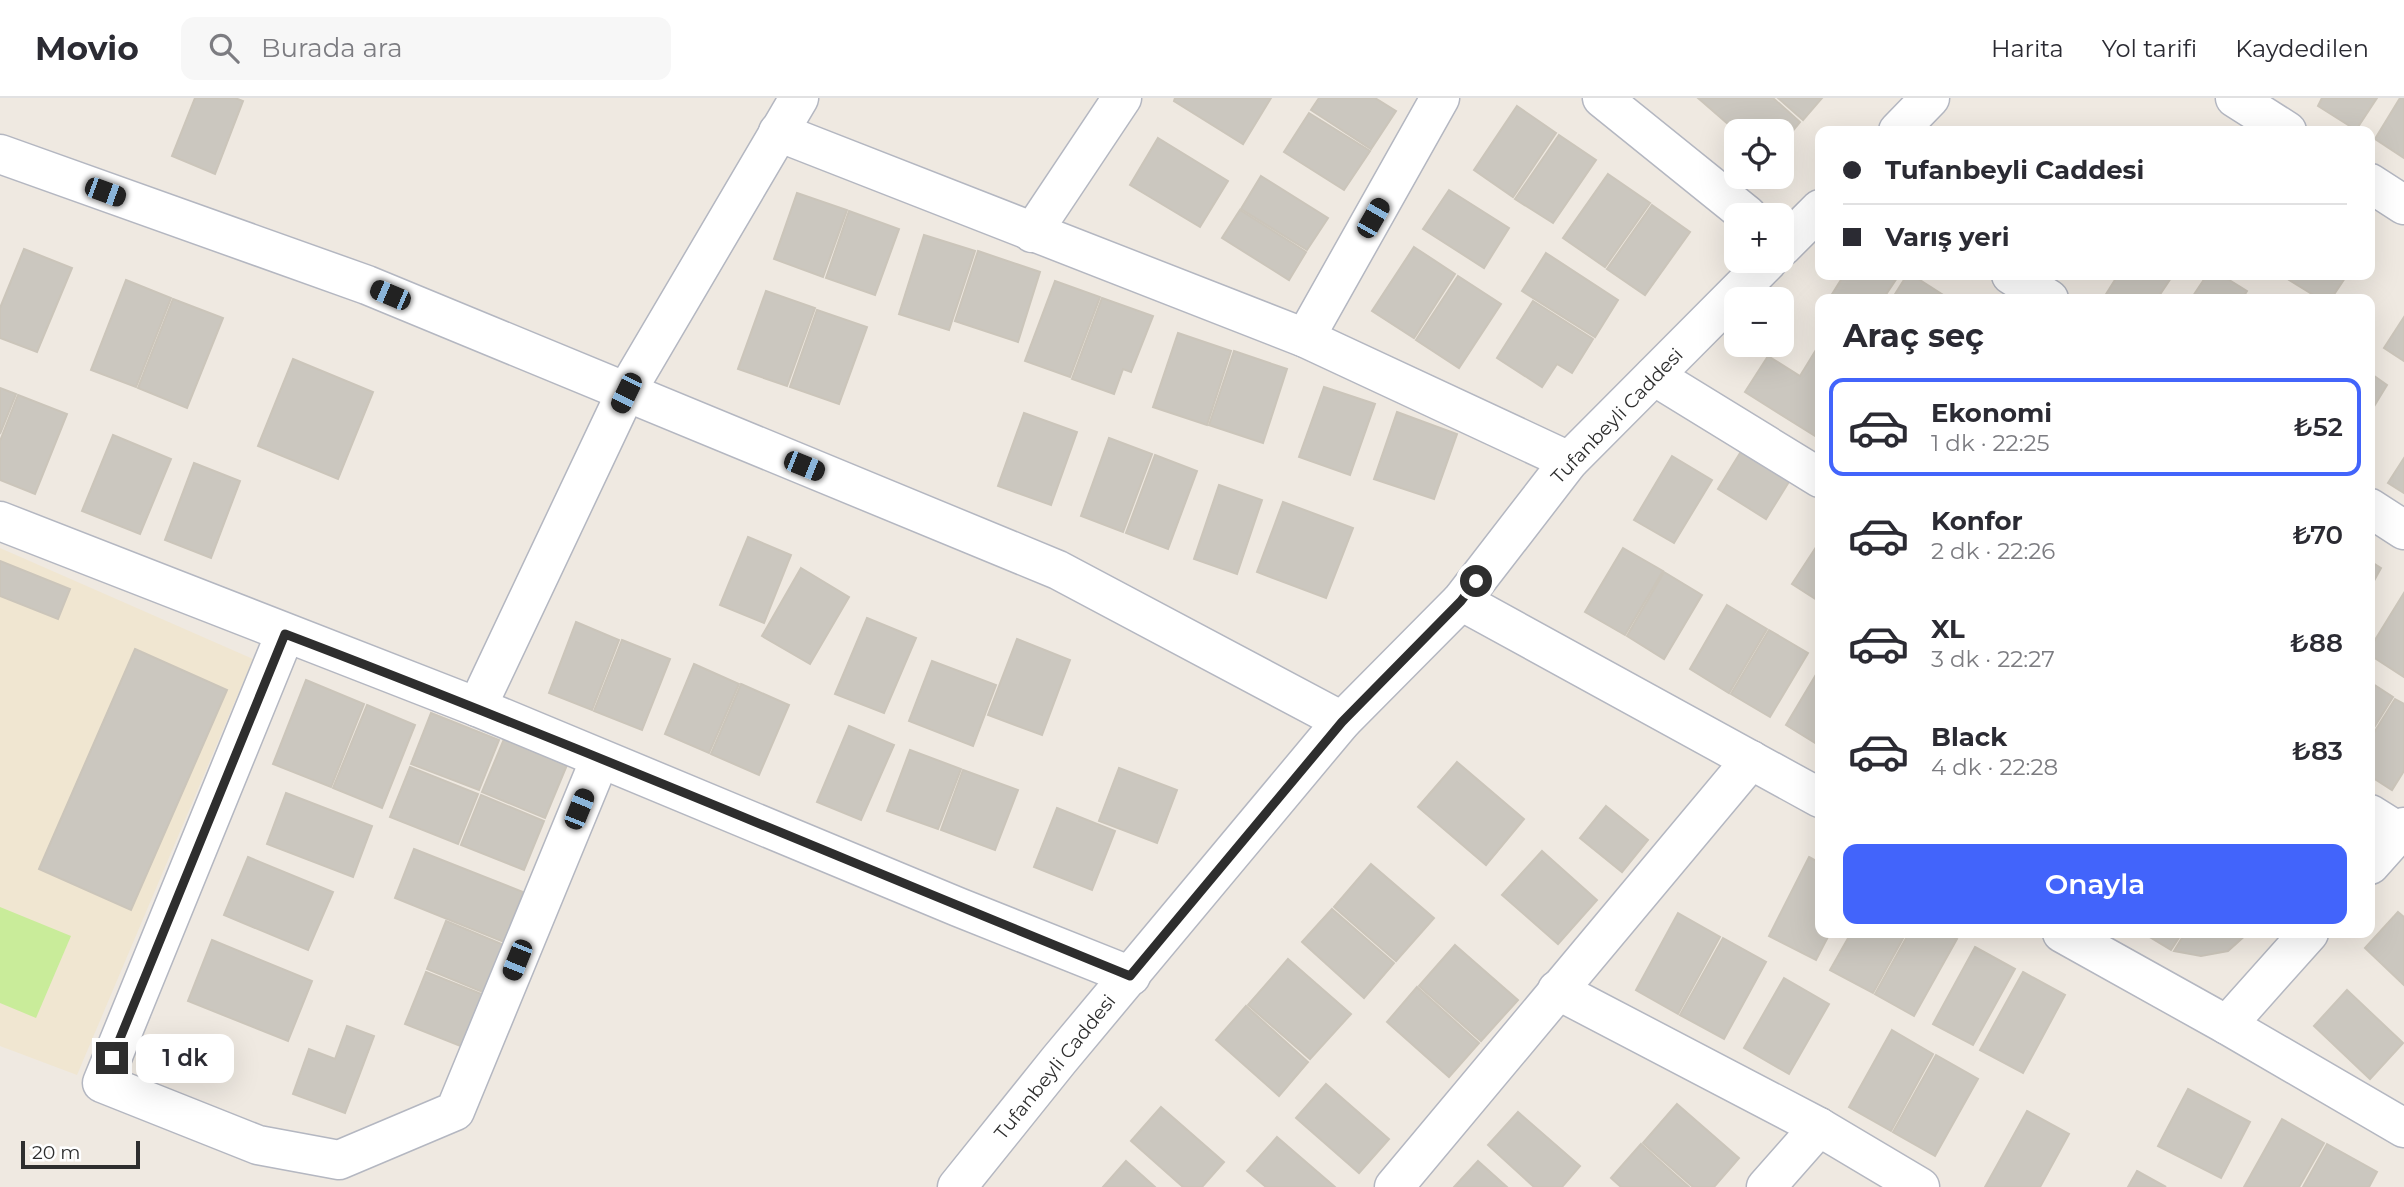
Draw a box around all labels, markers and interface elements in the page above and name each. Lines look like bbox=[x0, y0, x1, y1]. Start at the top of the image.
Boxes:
search box bbox=[181, 17, 671, 80]
text: Movio bbox=[35, 28, 139, 68]
icon: search bbox=[205, 29, 243, 67]
text: Burada ara bbox=[261, 32, 403, 64]
text: Harita bbox=[1991, 34, 2064, 63]
text: Yol tarifi bbox=[2102, 34, 2197, 63]
text: Kaydedilen bbox=[2235, 34, 2369, 63]
map controls bbox=[1724, 119, 1794, 357]
button: locate bbox=[1724, 119, 1794, 189]
text: Tufanbeyli Caddesi bbox=[1885, 154, 2144, 186]
car bbox=[82, 175, 129, 209]
car bbox=[1354, 195, 1393, 241]
button: + bbox=[1724, 203, 1794, 273]
text: Varış yeri bbox=[1885, 221, 2010, 253]
car bbox=[367, 277, 414, 313]
button: − bbox=[1724, 287, 1794, 357]
text: Araç seç bbox=[1843, 316, 1984, 355]
street label: Tufanbeyli Caddesi bbox=[1546, 343, 1688, 489]
car bbox=[608, 370, 645, 416]
icon: car bbox=[1847, 396, 1910, 459]
text: Ekonomi bbox=[1931, 397, 2052, 429]
text: ₺52 bbox=[2294, 411, 2343, 443]
text: 1 dk · 22:25 bbox=[1931, 429, 2050, 457]
car bbox=[781, 448, 828, 484]
icon: car bbox=[1847, 504, 1910, 567]
text: Konfor bbox=[1931, 505, 2023, 537]
text: ₺70 bbox=[2292, 519, 2343, 551]
text: 2 dk · 22:26 bbox=[1931, 537, 2055, 565]
route start bbox=[1460, 565, 1492, 597]
icon: car bbox=[1847, 612, 1910, 675]
text: XL bbox=[1931, 613, 1965, 645]
text: ₺88 bbox=[2290, 627, 2343, 659]
text: 3 dk · 22:27 bbox=[1931, 645, 2055, 673]
icon: car bbox=[1847, 720, 1910, 783]
text: Black bbox=[1931, 721, 2007, 753]
text: ₺83 bbox=[2292, 735, 2343, 767]
text: 4 dk · 22:28 bbox=[1931, 753, 2058, 781]
car bbox=[562, 786, 597, 832]
button: Onayla bbox=[1843, 844, 2347, 924]
car bbox=[500, 937, 535, 983]
street label: Tufanbeyli Caddesi bbox=[990, 990, 1120, 1144]
callout: 1 dk bbox=[136, 1034, 234, 1082]
route end bbox=[96, 1042, 128, 1074]
text: 1 dk bbox=[162, 1044, 208, 1072]
scale bar bbox=[21, 1138, 140, 1170]
text: 20 m bbox=[32, 1141, 80, 1164]

